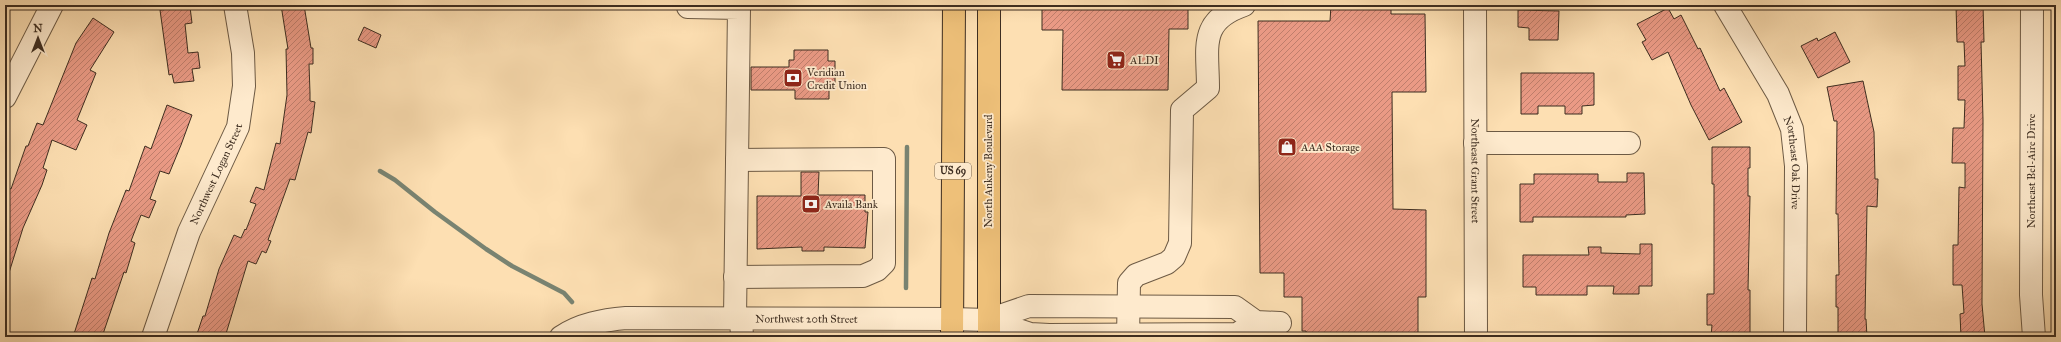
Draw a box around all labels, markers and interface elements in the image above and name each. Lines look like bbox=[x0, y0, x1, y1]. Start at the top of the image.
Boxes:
north arrow bbox=[18, 18, 58, 58]
text: N bbox=[33, 22, 43, 35]
supermarket icon: ALDI bbox=[1105, 49, 1127, 71]
place label: ALDI bbox=[1129, 54, 1159, 67]
place label: Veridian Credit Union bbox=[806, 66, 867, 92]
bank icon: Veridian Credit Union bbox=[782, 67, 804, 89]
street label: Northeast Bel-Aire Drive bbox=[2025, 113, 2038, 228]
street label: North Ankeny Boulevard bbox=[982, 114, 995, 228]
street label: Northeast Oak Drive bbox=[1781, 114, 1803, 210]
street label: Northeast Grant Street bbox=[1469, 119, 1482, 224]
street label: Northwest Logan Street bbox=[187, 123, 245, 227]
shop icon: AAA Storage bbox=[1276, 136, 1298, 158]
place label: AAA Storage bbox=[1300, 141, 1360, 154]
road number: US 69 bbox=[935, 163, 971, 179]
bank icon: Availa Bank bbox=[800, 193, 822, 215]
place label: Availa Bank bbox=[824, 198, 879, 211]
street label: Northwest 20th Street bbox=[755, 312, 858, 325]

